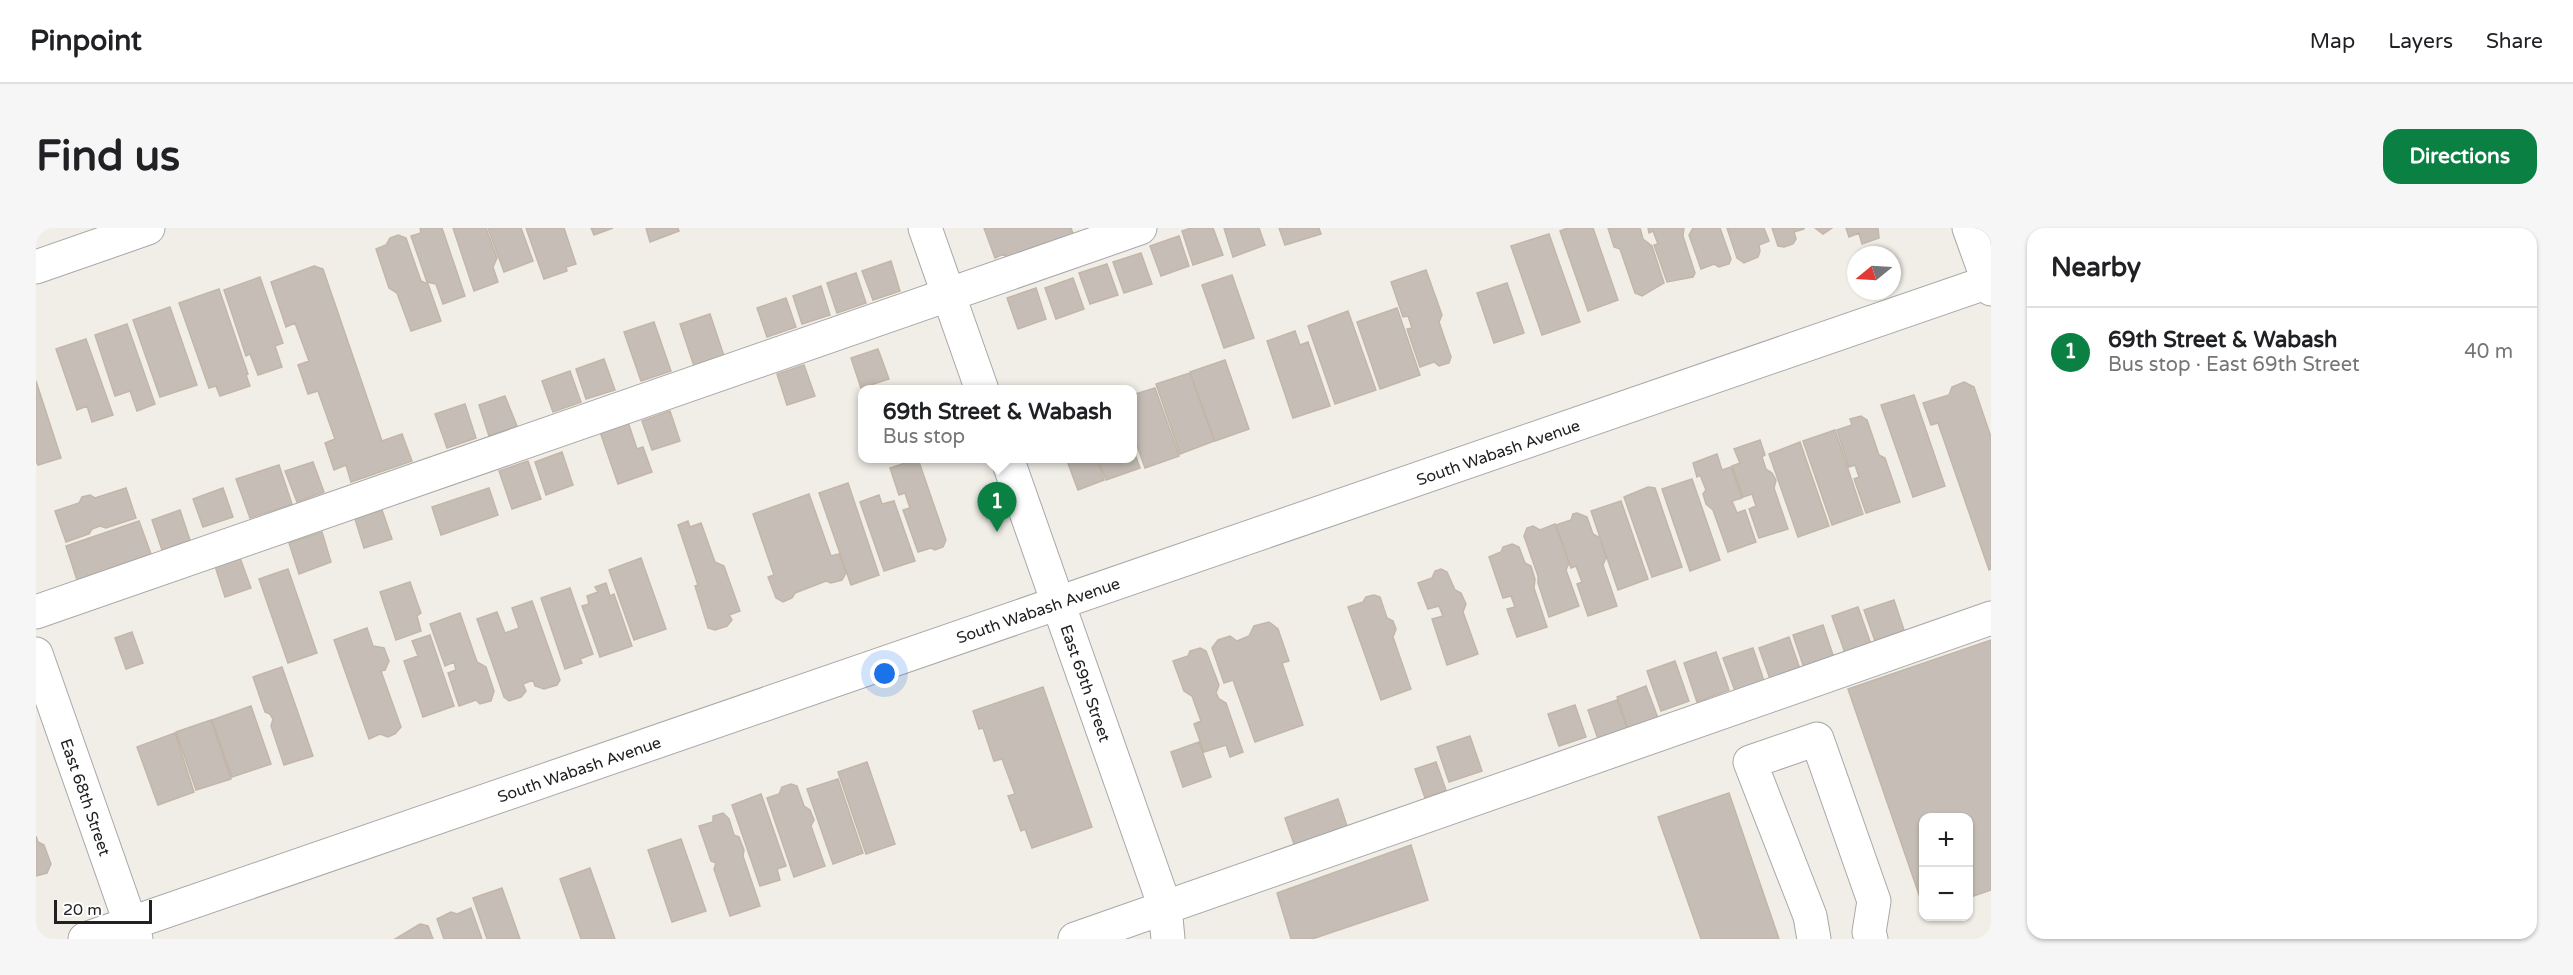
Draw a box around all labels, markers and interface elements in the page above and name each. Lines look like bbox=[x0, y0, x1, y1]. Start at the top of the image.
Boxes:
text: Pinpoint bbox=[30, 24, 142, 58]
text: Map bbox=[2310, 29, 2355, 54]
text: Layers bbox=[2388, 29, 2453, 54]
text: Share bbox=[2486, 29, 2543, 54]
button: Directions bbox=[2383, 129, 2537, 184]
text: Find us bbox=[36, 131, 180, 182]
north arrow bbox=[1847, 246, 1901, 300]
text: Nearby bbox=[2051, 252, 2141, 283]
text: 69th Street & Wabash bbox=[2108, 327, 2338, 353]
text: 1 bbox=[2064, 340, 2077, 364]
text: 40 m bbox=[2464, 340, 2513, 364]
text: Bus stop · East 69th Street bbox=[2108, 353, 2360, 377]
popup bbox=[858, 385, 1137, 463]
text: 69th Street & Wabash bbox=[883, 399, 1112, 425]
street label: South Wabash Avenue bbox=[1414, 416, 1583, 490]
text: Bus stop bbox=[883, 425, 965, 449]
pin: 1 bbox=[978, 482, 1016, 532]
street label: South Wabash Avenue bbox=[954, 574, 1123, 648]
street label: East 69th Street bbox=[1056, 622, 1115, 745]
your location bbox=[870, 659, 899, 688]
street label: South Wabash Avenue bbox=[495, 733, 664, 807]
street label: East 68th Street bbox=[56, 736, 115, 859]
map controls bbox=[1919, 813, 1973, 921]
button: + bbox=[1919, 813, 1973, 867]
button: − bbox=[1919, 867, 1973, 921]
scale bar bbox=[54, 897, 152, 924]
text: 20 m bbox=[63, 900, 102, 920]

